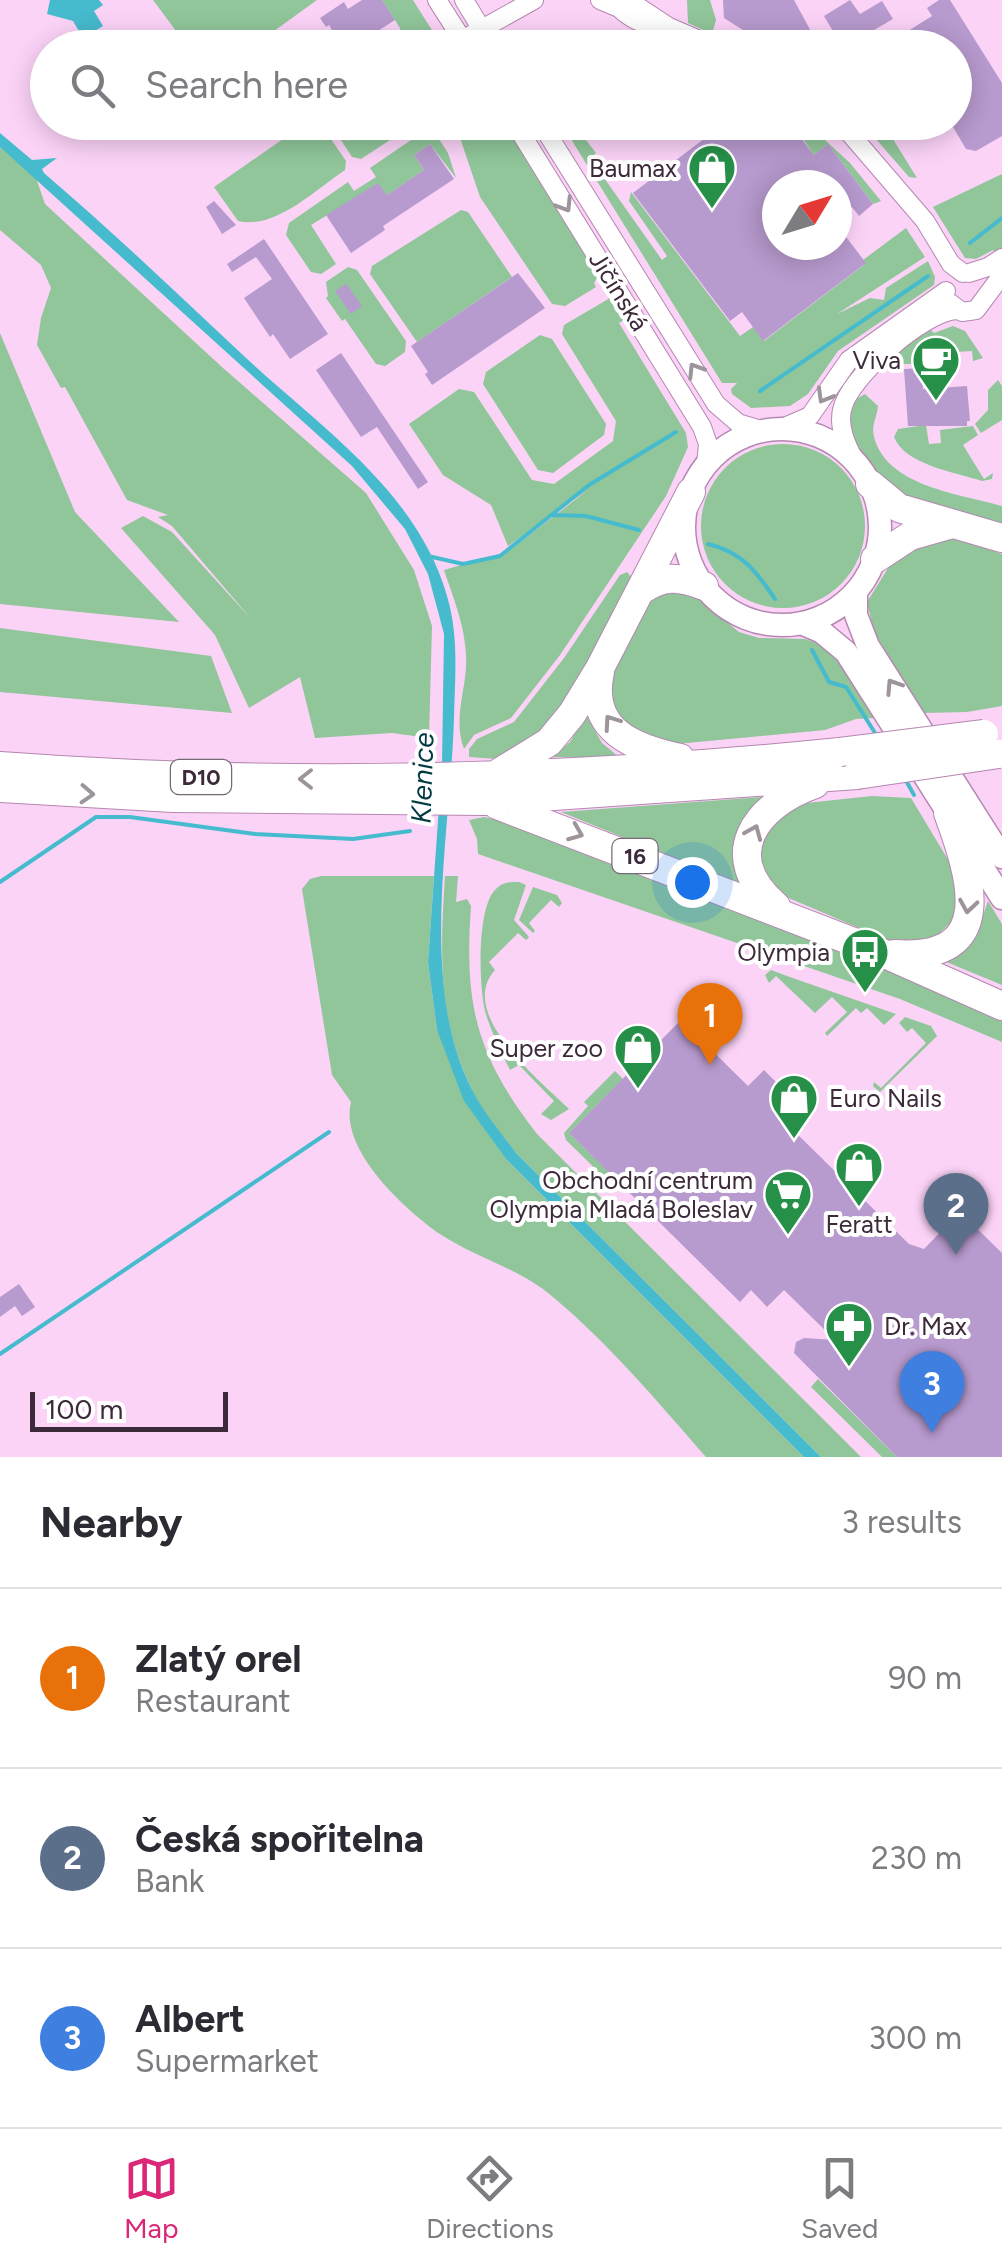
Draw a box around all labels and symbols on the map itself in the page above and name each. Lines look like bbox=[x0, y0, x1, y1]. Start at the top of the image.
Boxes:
shop icon: Baumax bbox=[686, 142, 738, 210]
place label: Baumax bbox=[589, 153, 677, 183]
north arrow bbox=[762, 170, 852, 260]
one-way arrow bbox=[553, 194, 572, 212]
street label: Jičínská bbox=[583, 246, 655, 336]
cafe icon: Viva bbox=[910, 334, 962, 402]
place label: Viva bbox=[852, 345, 901, 375]
one-way arrow bbox=[688, 363, 707, 381]
one-way arrow bbox=[816, 385, 836, 403]
one-way arrow bbox=[887, 679, 906, 697]
one-way arrow bbox=[605, 715, 623, 733]
water label: Klenice bbox=[403, 732, 441, 824]
road number: D10 bbox=[171, 760, 231, 794]
one-way arrow bbox=[297, 768, 312, 790]
one-way arrow bbox=[79, 783, 95, 804]
one-way arrow bbox=[566, 822, 584, 842]
one-way arrow bbox=[743, 824, 763, 842]
road number: 16 bbox=[612, 839, 658, 873]
your location bbox=[667, 857, 718, 908]
one-way arrow bbox=[958, 898, 979, 914]
bus stop icon: Olympia bbox=[839, 926, 891, 994]
place label: Olympia bbox=[737, 937, 830, 967]
pin: 1 bbox=[678, 982, 742, 1065]
shop icon: Super zoo bbox=[612, 1022, 664, 1090]
place label: Super zoo bbox=[489, 1033, 603, 1063]
shop icon: Euro Nails bbox=[768, 1072, 820, 1140]
place label: Euro Nails bbox=[829, 1083, 942, 1113]
shop icon: Feratt bbox=[833, 1140, 885, 1208]
place label: Obchodní centrum Olympia Mladá Boleslav bbox=[490, 1165, 753, 1224]
supermarket icon: Obchodní centrum Olympia Mladá Boleslav bbox=[762, 1168, 814, 1236]
pin: 2 bbox=[924, 1172, 988, 1255]
place label: Feratt bbox=[825, 1209, 893, 1239]
pharmacy icon: Dr. Max bbox=[823, 1300, 875, 1368]
place label: Dr. Max bbox=[884, 1311, 967, 1341]
pin: 3 bbox=[900, 1350, 964, 1433]
scale bar bbox=[30, 1387, 228, 1432]

